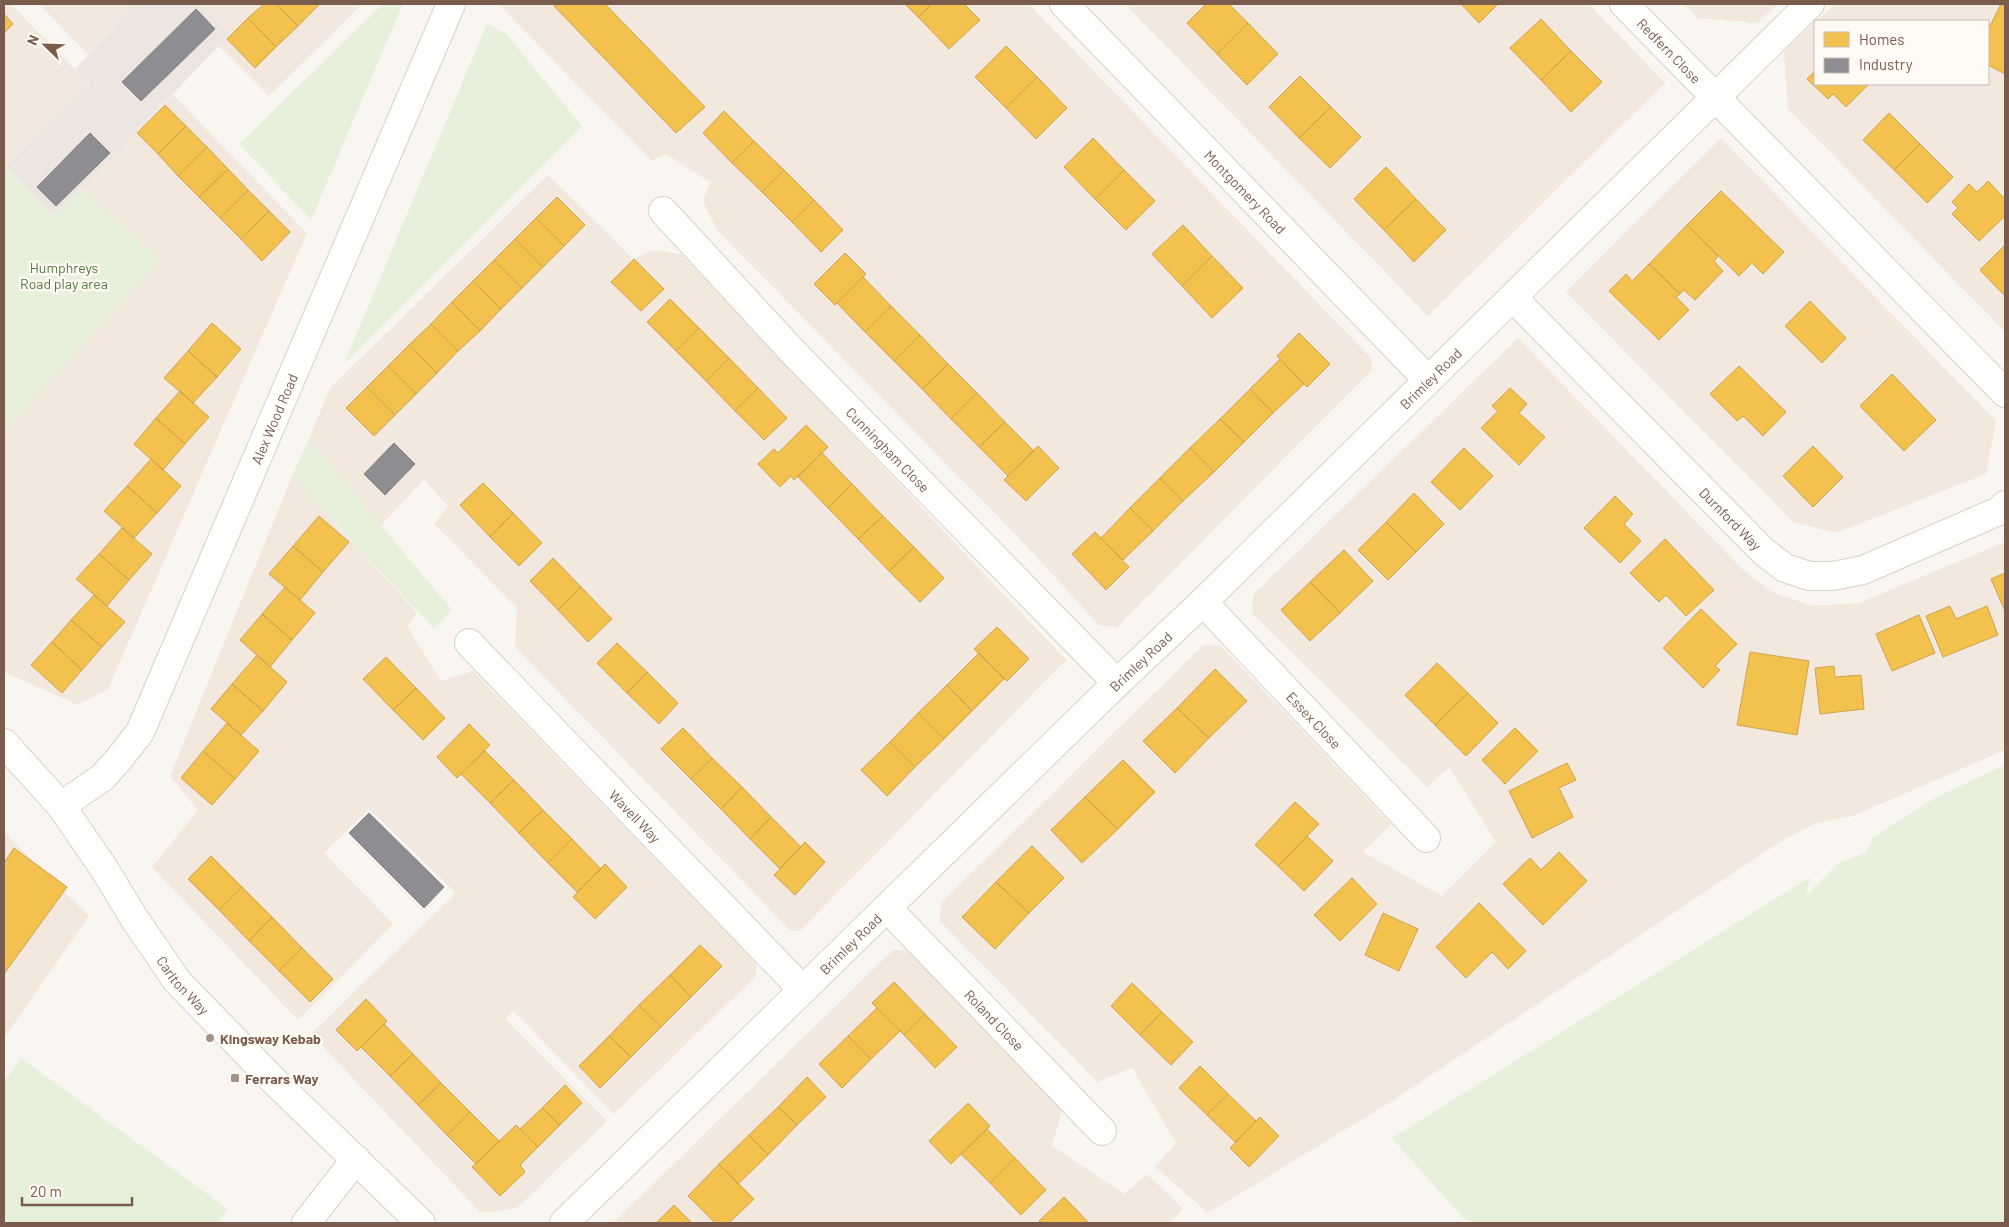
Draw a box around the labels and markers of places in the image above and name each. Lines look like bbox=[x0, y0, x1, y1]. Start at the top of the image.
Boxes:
place label: Kingsway Kebab bbox=[220, 1030, 321, 1047]
marker: Kingsway Kebab bbox=[204, 1032, 216, 1044]
place label: Ferrars Way bbox=[245, 1070, 318, 1087]
marker: Ferrars Way bbox=[229, 1072, 241, 1084]

